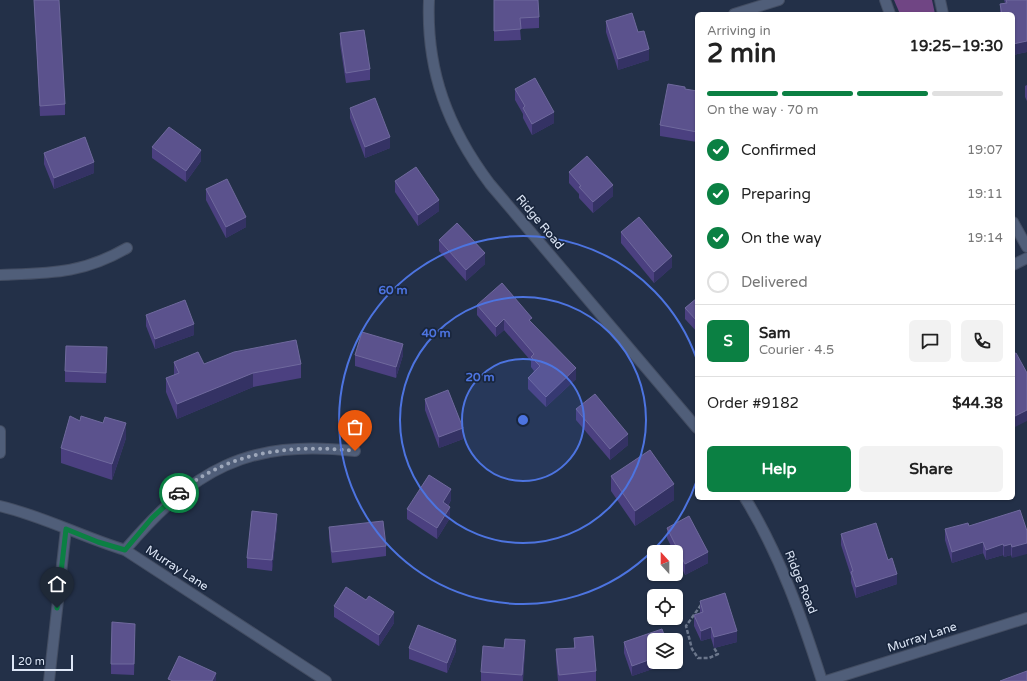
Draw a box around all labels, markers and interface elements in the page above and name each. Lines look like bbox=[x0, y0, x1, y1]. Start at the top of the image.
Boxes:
text: Arriving in bbox=[707, 23, 771, 39]
text: 19:25–19:30 bbox=[910, 37, 1003, 55]
text: 2 min bbox=[707, 38, 776, 69]
text: On the way · 70 m bbox=[707, 102, 819, 118]
icon: check bbox=[707, 139, 729, 161]
text: Confirmed bbox=[741, 141, 816, 159]
text: 19:07 bbox=[967, 142, 1003, 158]
icon: check bbox=[707, 183, 729, 205]
text: Preparing bbox=[741, 185, 811, 203]
text: 19:11 bbox=[967, 186, 1003, 202]
street label: Ridge Road bbox=[513, 192, 567, 252]
icon: check bbox=[707, 227, 729, 249]
text: On the way bbox=[741, 229, 821, 247]
text: 19:14 bbox=[967, 230, 1003, 246]
text: Delivered bbox=[741, 273, 808, 291]
text: 60 m bbox=[378, 283, 408, 297]
button: chat bbox=[909, 320, 951, 362]
button: phone bbox=[961, 320, 1003, 362]
text: Sam bbox=[759, 324, 790, 342]
text: 40 m bbox=[421, 326, 451, 340]
text: S bbox=[723, 332, 733, 350]
text: Courier · 4.5 bbox=[759, 342, 834, 358]
text: 20 m bbox=[465, 370, 495, 384]
text: Order #9182 bbox=[707, 394, 799, 412]
text: $44.38 bbox=[952, 394, 1003, 412]
pin bbox=[338, 410, 372, 451]
centre of rings bbox=[516, 413, 530, 427]
icon: bag bbox=[344, 416, 366, 438]
button: Help bbox=[707, 446, 851, 492]
button: Share bbox=[859, 446, 1003, 492]
courier bbox=[159, 473, 199, 513]
icon: car bbox=[168, 482, 190, 504]
street label: Murray Lane bbox=[143, 543, 211, 594]
north arrow bbox=[647, 545, 683, 581]
map controls bbox=[647, 545, 683, 669]
street label: Ridge Road bbox=[782, 548, 820, 616]
pin bbox=[40, 567, 74, 608]
icon: home bbox=[46, 573, 68, 595]
button: locate bbox=[647, 589, 683, 625]
street label: Murray Lane bbox=[886, 619, 959, 655]
button: layers bbox=[647, 633, 683, 669]
scale bar bbox=[12, 653, 73, 672]
text: 20 m bbox=[18, 655, 45, 668]

